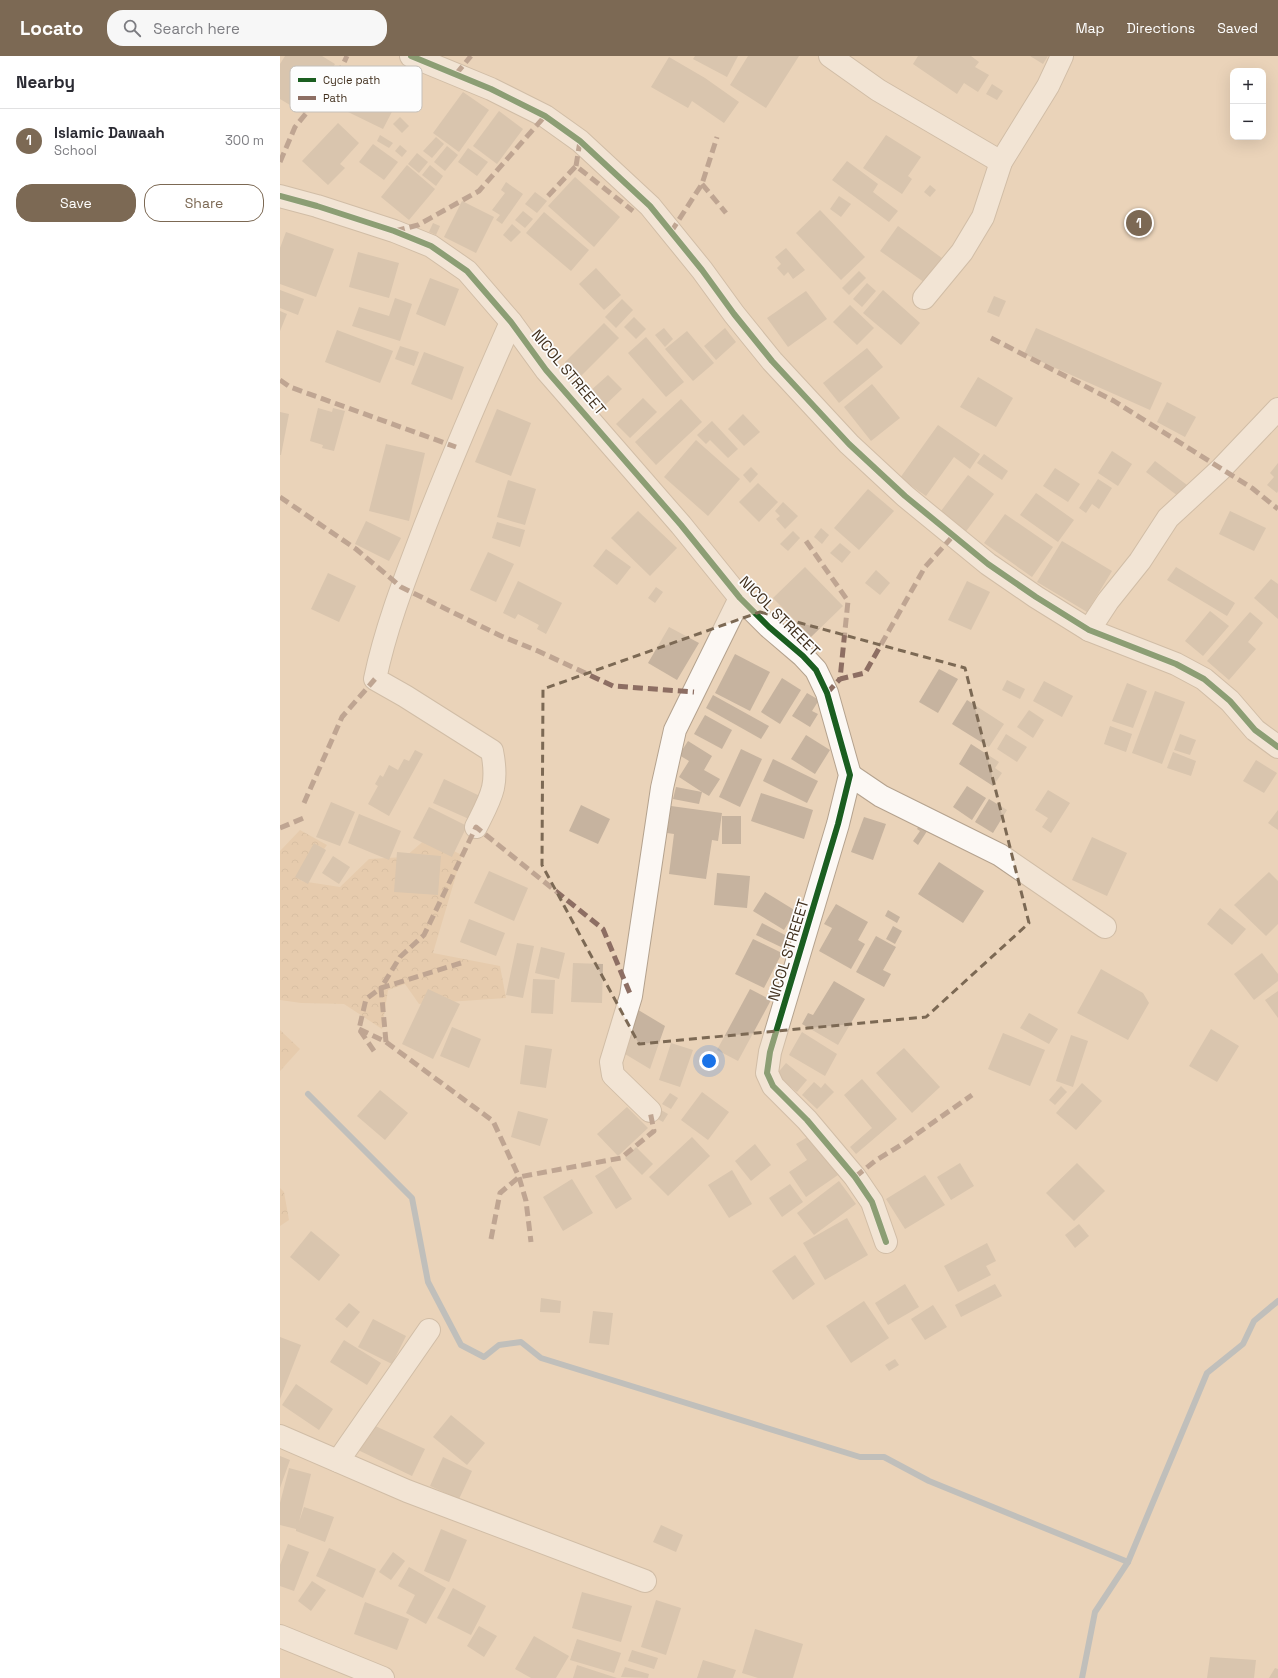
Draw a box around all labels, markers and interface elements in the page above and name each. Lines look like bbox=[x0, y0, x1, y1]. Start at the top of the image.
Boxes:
search box bbox=[107, 10, 387, 46]
text: Locato bbox=[20, 16, 83, 41]
icon: search bbox=[121, 17, 143, 39]
text: Search here bbox=[153, 19, 240, 38]
text: Map bbox=[1075, 19, 1105, 37]
text: Directions bbox=[1127, 19, 1195, 37]
text: Saved bbox=[1217, 19, 1258, 37]
legend bbox=[290, 66, 422, 112]
map controls bbox=[1230, 68, 1266, 140]
button: + bbox=[1230, 68, 1266, 104]
text: Nearby bbox=[16, 71, 75, 93]
text: Cycle path bbox=[323, 73, 380, 87]
text: Path bbox=[323, 91, 347, 105]
button: − bbox=[1230, 104, 1266, 140]
text: Islamic Dawaah bbox=[54, 123, 165, 142]
text: 1 bbox=[26, 132, 32, 149]
text: 300 m bbox=[225, 132, 264, 149]
text: School bbox=[54, 142, 97, 159]
button: Save bbox=[16, 184, 136, 222]
button: Share bbox=[144, 184, 264, 222]
pin: 1 bbox=[1126, 208, 1152, 238]
street label: NICOL STREEET bbox=[528, 325, 610, 419]
street label: NICOL STREEET bbox=[736, 572, 824, 660]
street label: NICOL STREEET bbox=[763, 896, 813, 1004]
your location bbox=[699, 1051, 719, 1071]

